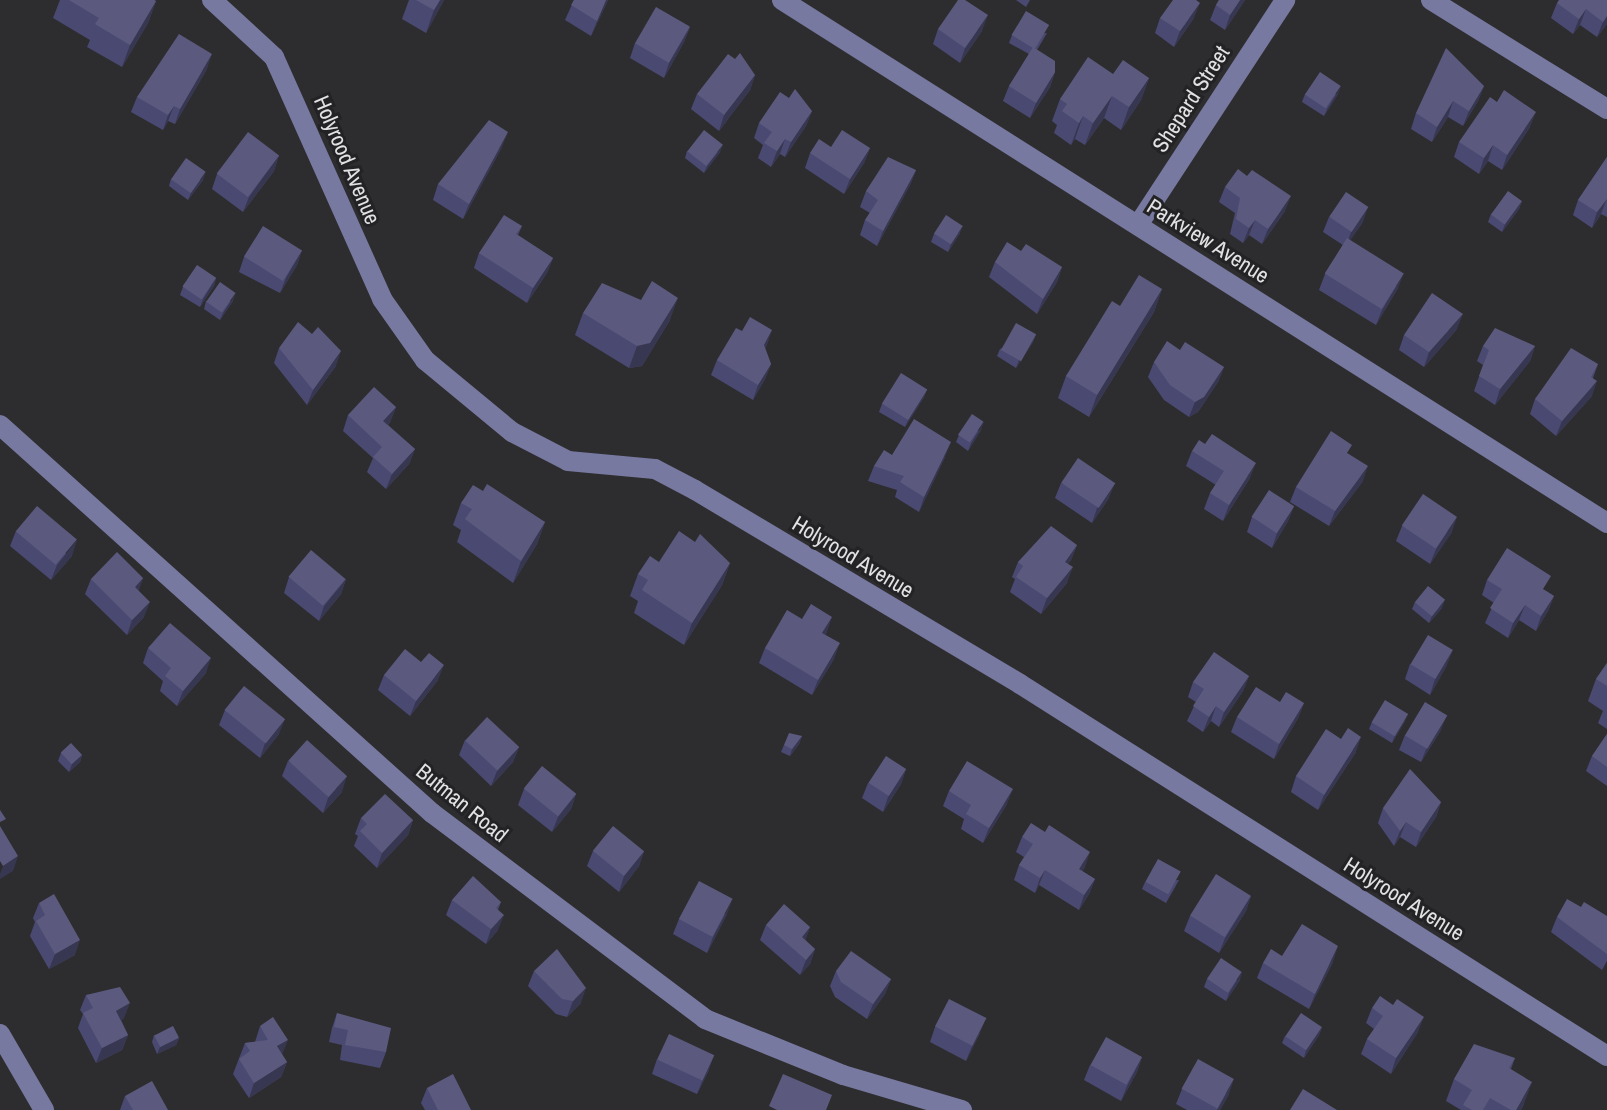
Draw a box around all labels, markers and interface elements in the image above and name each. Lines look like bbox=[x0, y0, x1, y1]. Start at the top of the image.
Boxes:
street label: Shepard Street bbox=[1147, 41, 1235, 157]
street label: Holyrood Avenue bbox=[308, 91, 386, 229]
street label: Parkview Avenue bbox=[1142, 193, 1274, 289]
street label: Holyrood Avenue bbox=[787, 510, 919, 604]
street label: Butman Road bbox=[411, 758, 513, 848]
street label: Holyrood Avenue bbox=[1338, 851, 1470, 947]

